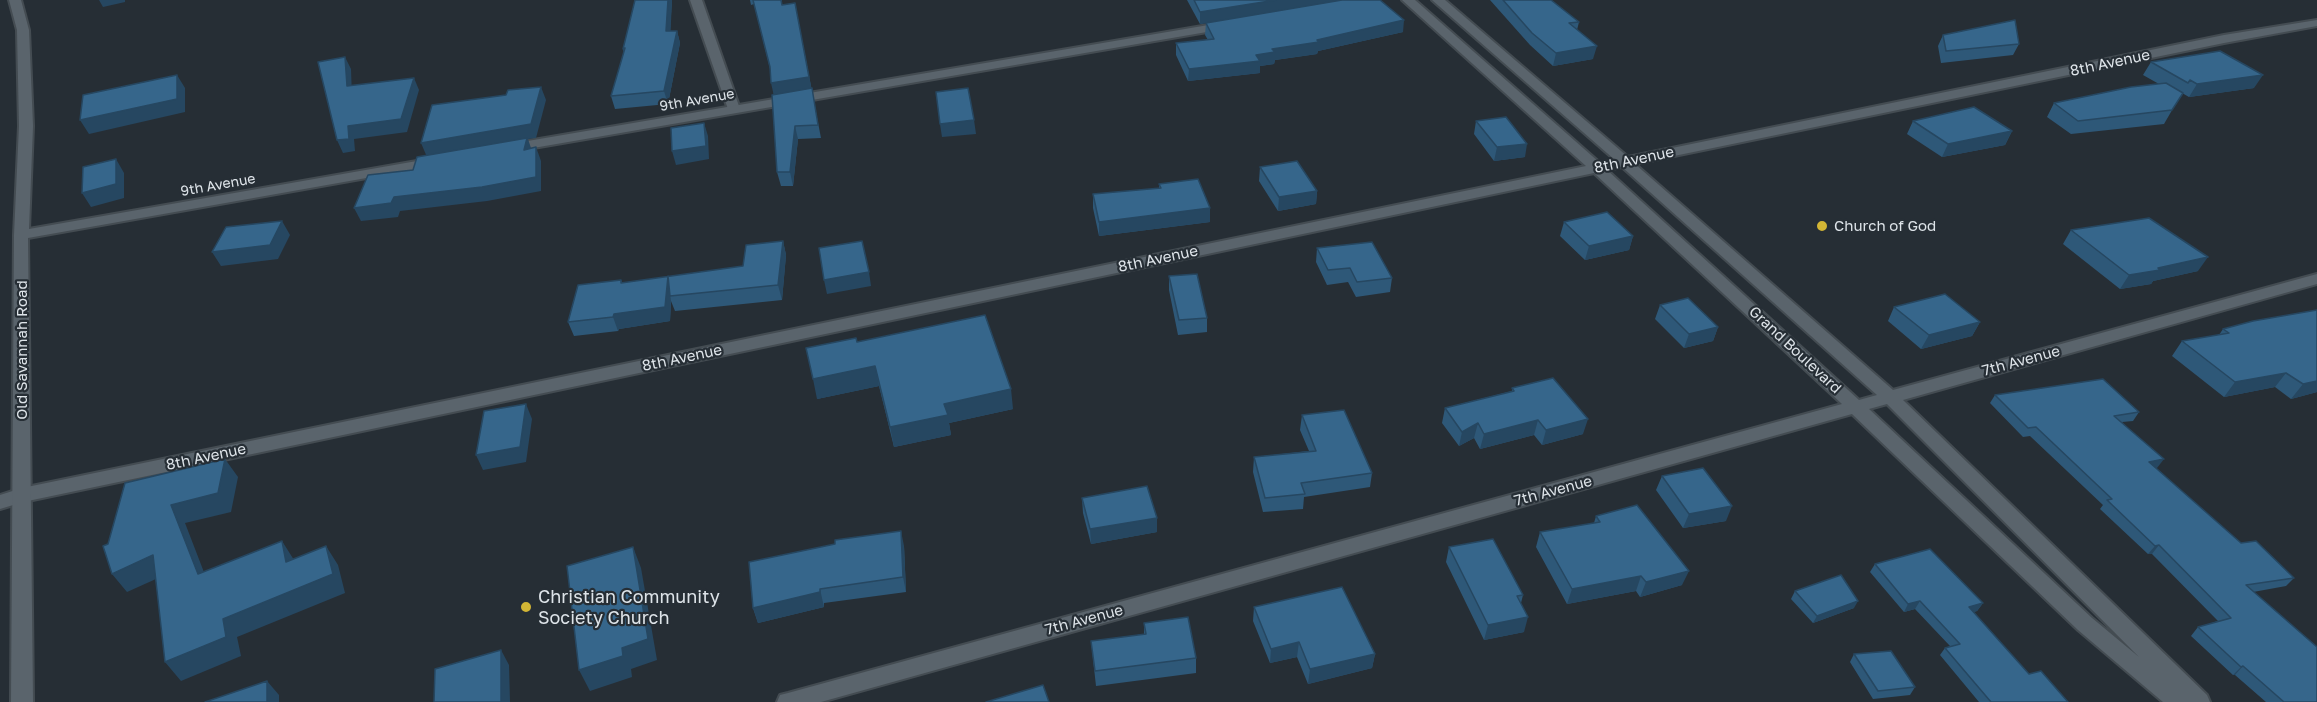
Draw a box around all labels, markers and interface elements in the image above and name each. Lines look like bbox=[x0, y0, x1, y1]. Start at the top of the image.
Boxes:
street label: 8th Avenue bbox=[2068, 46, 2152, 80]
street label: 9th Avenue bbox=[658, 85, 736, 115]
street label: 8th Avenue bbox=[1592, 143, 1676, 177]
street label: 9th Avenue bbox=[179, 170, 257, 200]
place label: Church of God bbox=[1834, 217, 1936, 235]
marker: Church of God bbox=[1815, 219, 1829, 233]
street label: 8th Avenue bbox=[1116, 242, 1200, 276]
street label: Old Savannah Road bbox=[13, 280, 31, 420]
street label: Grand Boulevard bbox=[1745, 303, 1845, 397]
street label: 8th Avenue bbox=[640, 341, 724, 375]
street label: 7th Avenue bbox=[1980, 342, 2062, 380]
street label: 8th Avenue bbox=[164, 440, 248, 474]
street label: 7th Avenue bbox=[1512, 472, 1594, 510]
place label: Christian Community Society Church bbox=[538, 586, 720, 628]
marker: Christian Community Society Church bbox=[519, 600, 533, 614]
street label: 7th Avenue bbox=[1043, 601, 1125, 639]

